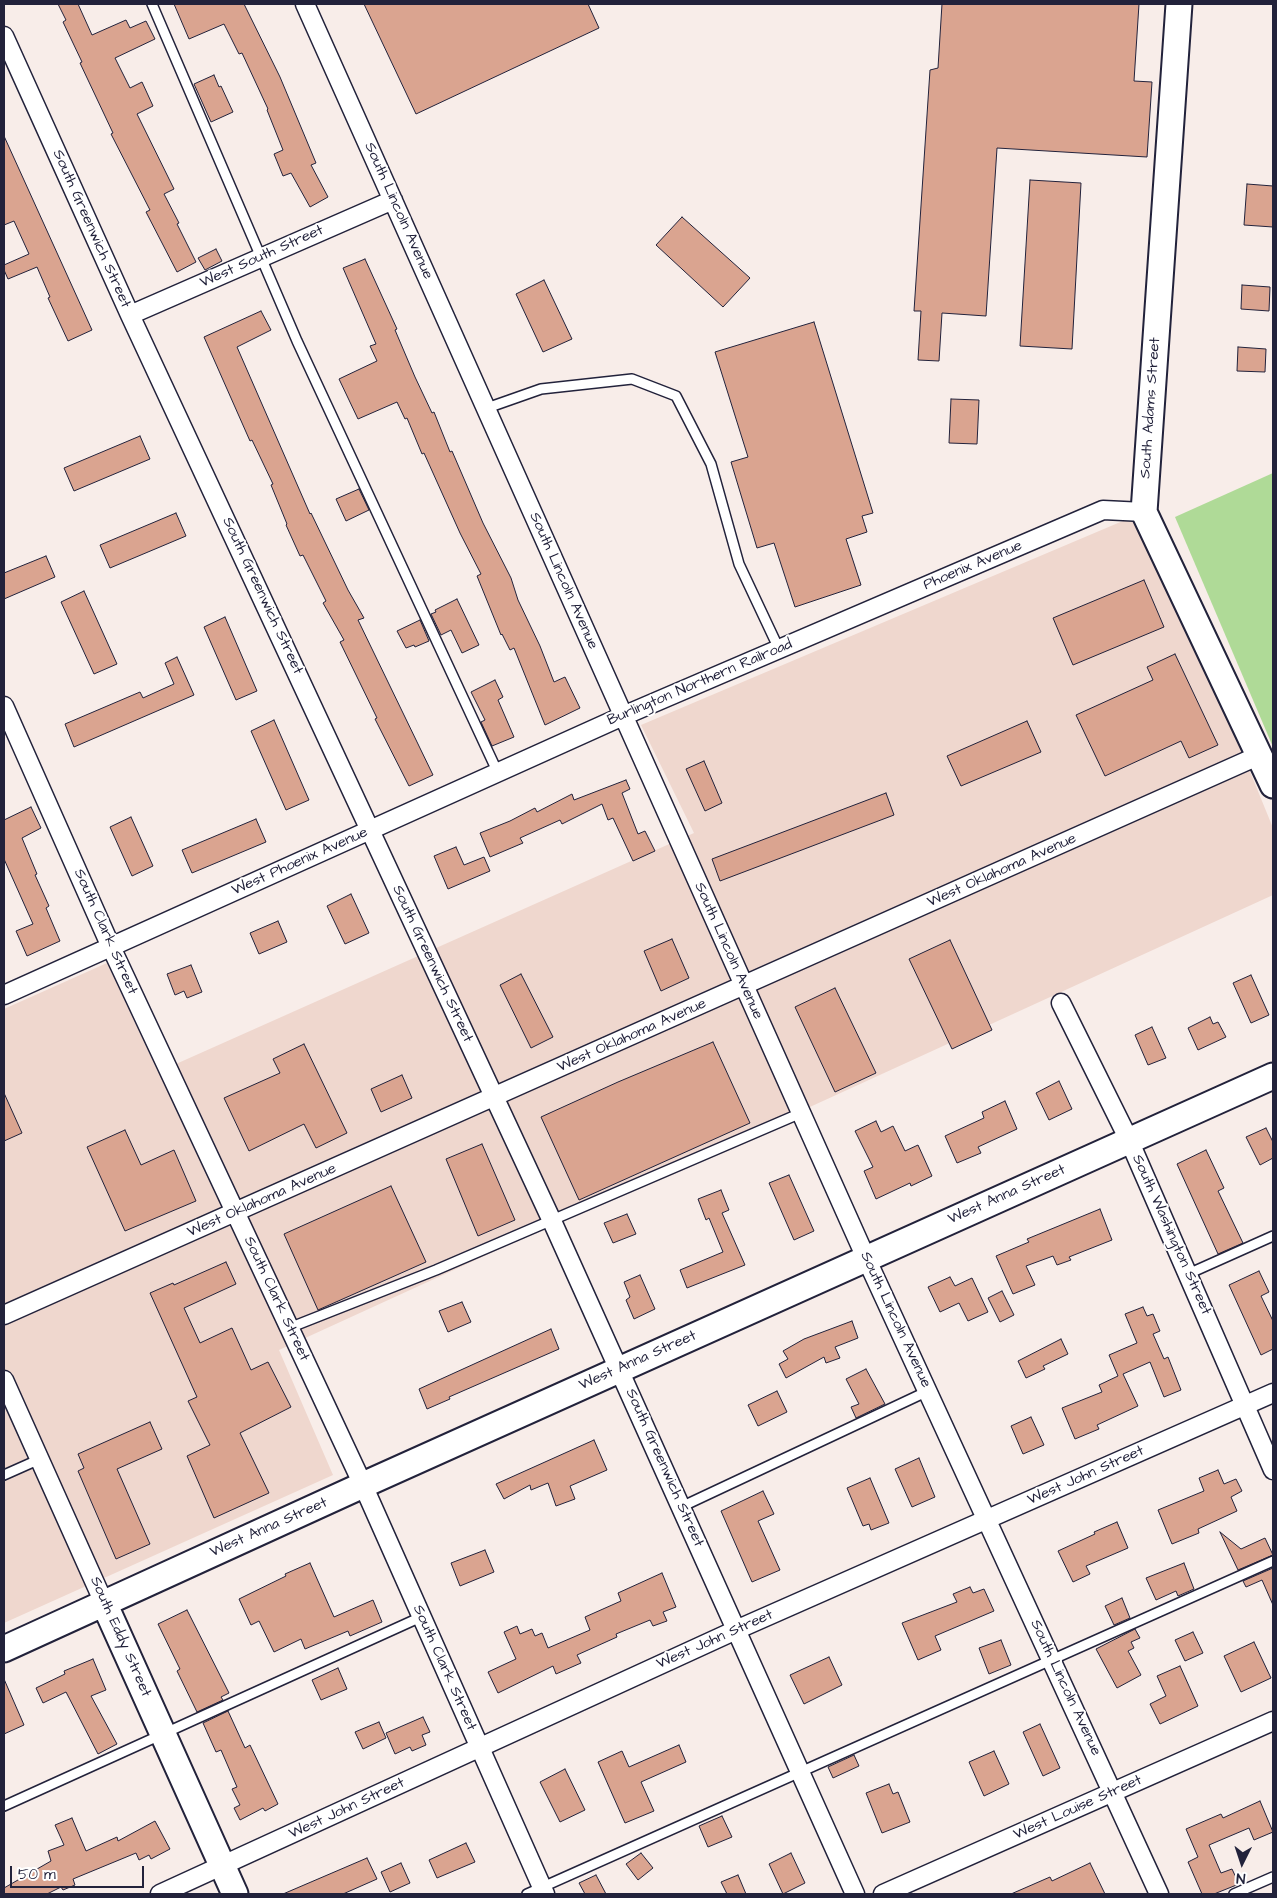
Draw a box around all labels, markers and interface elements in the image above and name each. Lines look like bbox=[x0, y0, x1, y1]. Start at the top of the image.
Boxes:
street label: South Lincoln Avenue bbox=[360, 140, 436, 282]
street label: South Greenwich Street bbox=[48, 147, 134, 311]
street label: West South Street bbox=[197, 222, 327, 292]
street label: South Adams Street bbox=[1137, 337, 1165, 479]
street label: South Lincoln Avenue bbox=[525, 510, 601, 652]
street label: South Greenwich Street bbox=[218, 515, 306, 677]
street label: Phoenix Avenue bbox=[921, 537, 1025, 595]
street label: Burlington Northern Railroad bbox=[605, 636, 795, 730]
street label: West Phoenix Avenue bbox=[229, 824, 371, 900]
street label: West Oklahoma Avenue bbox=[925, 830, 1079, 912]
street label: South Clark Street bbox=[69, 866, 141, 998]
street label: South Lincoln Avenue bbox=[690, 880, 766, 1022]
street label: South Greenwich Street bbox=[388, 883, 476, 1045]
street label: West Oklahoma Avenue bbox=[555, 995, 709, 1077]
street label: South Washington Street bbox=[1127, 1152, 1215, 1318]
street label: West Oklahoma Avenue bbox=[185, 1160, 339, 1242]
street label: West Anna Street bbox=[946, 1161, 1068, 1229]
street label: South Clark Street bbox=[239, 1234, 313, 1364]
street label: South Lincoln Avenue bbox=[856, 1249, 934, 1391]
street label: West Anna Street bbox=[577, 1327, 699, 1395]
street label: South Greenwich Street bbox=[621, 1386, 707, 1550]
street label: West John Street bbox=[1025, 1442, 1147, 1510]
street label: West Anna Street bbox=[208, 1494, 330, 1562]
street label: South Eddy Street bbox=[85, 1574, 155, 1700]
street label: South Clark Street bbox=[408, 1602, 480, 1734]
street label: West John Street bbox=[654, 1606, 776, 1674]
street label: South Lincoln Avenue bbox=[1026, 1617, 1104, 1759]
street label: West Louise Street bbox=[1011, 1772, 1145, 1844]
street label: West John Street bbox=[286, 1774, 408, 1844]
north arrow bbox=[1217, 1838, 1267, 1888]
scale bar bbox=[12, 1856, 146, 1888]
text: 50 m bbox=[18, 1864, 56, 1885]
text: N bbox=[1236, 1868, 1246, 1888]

